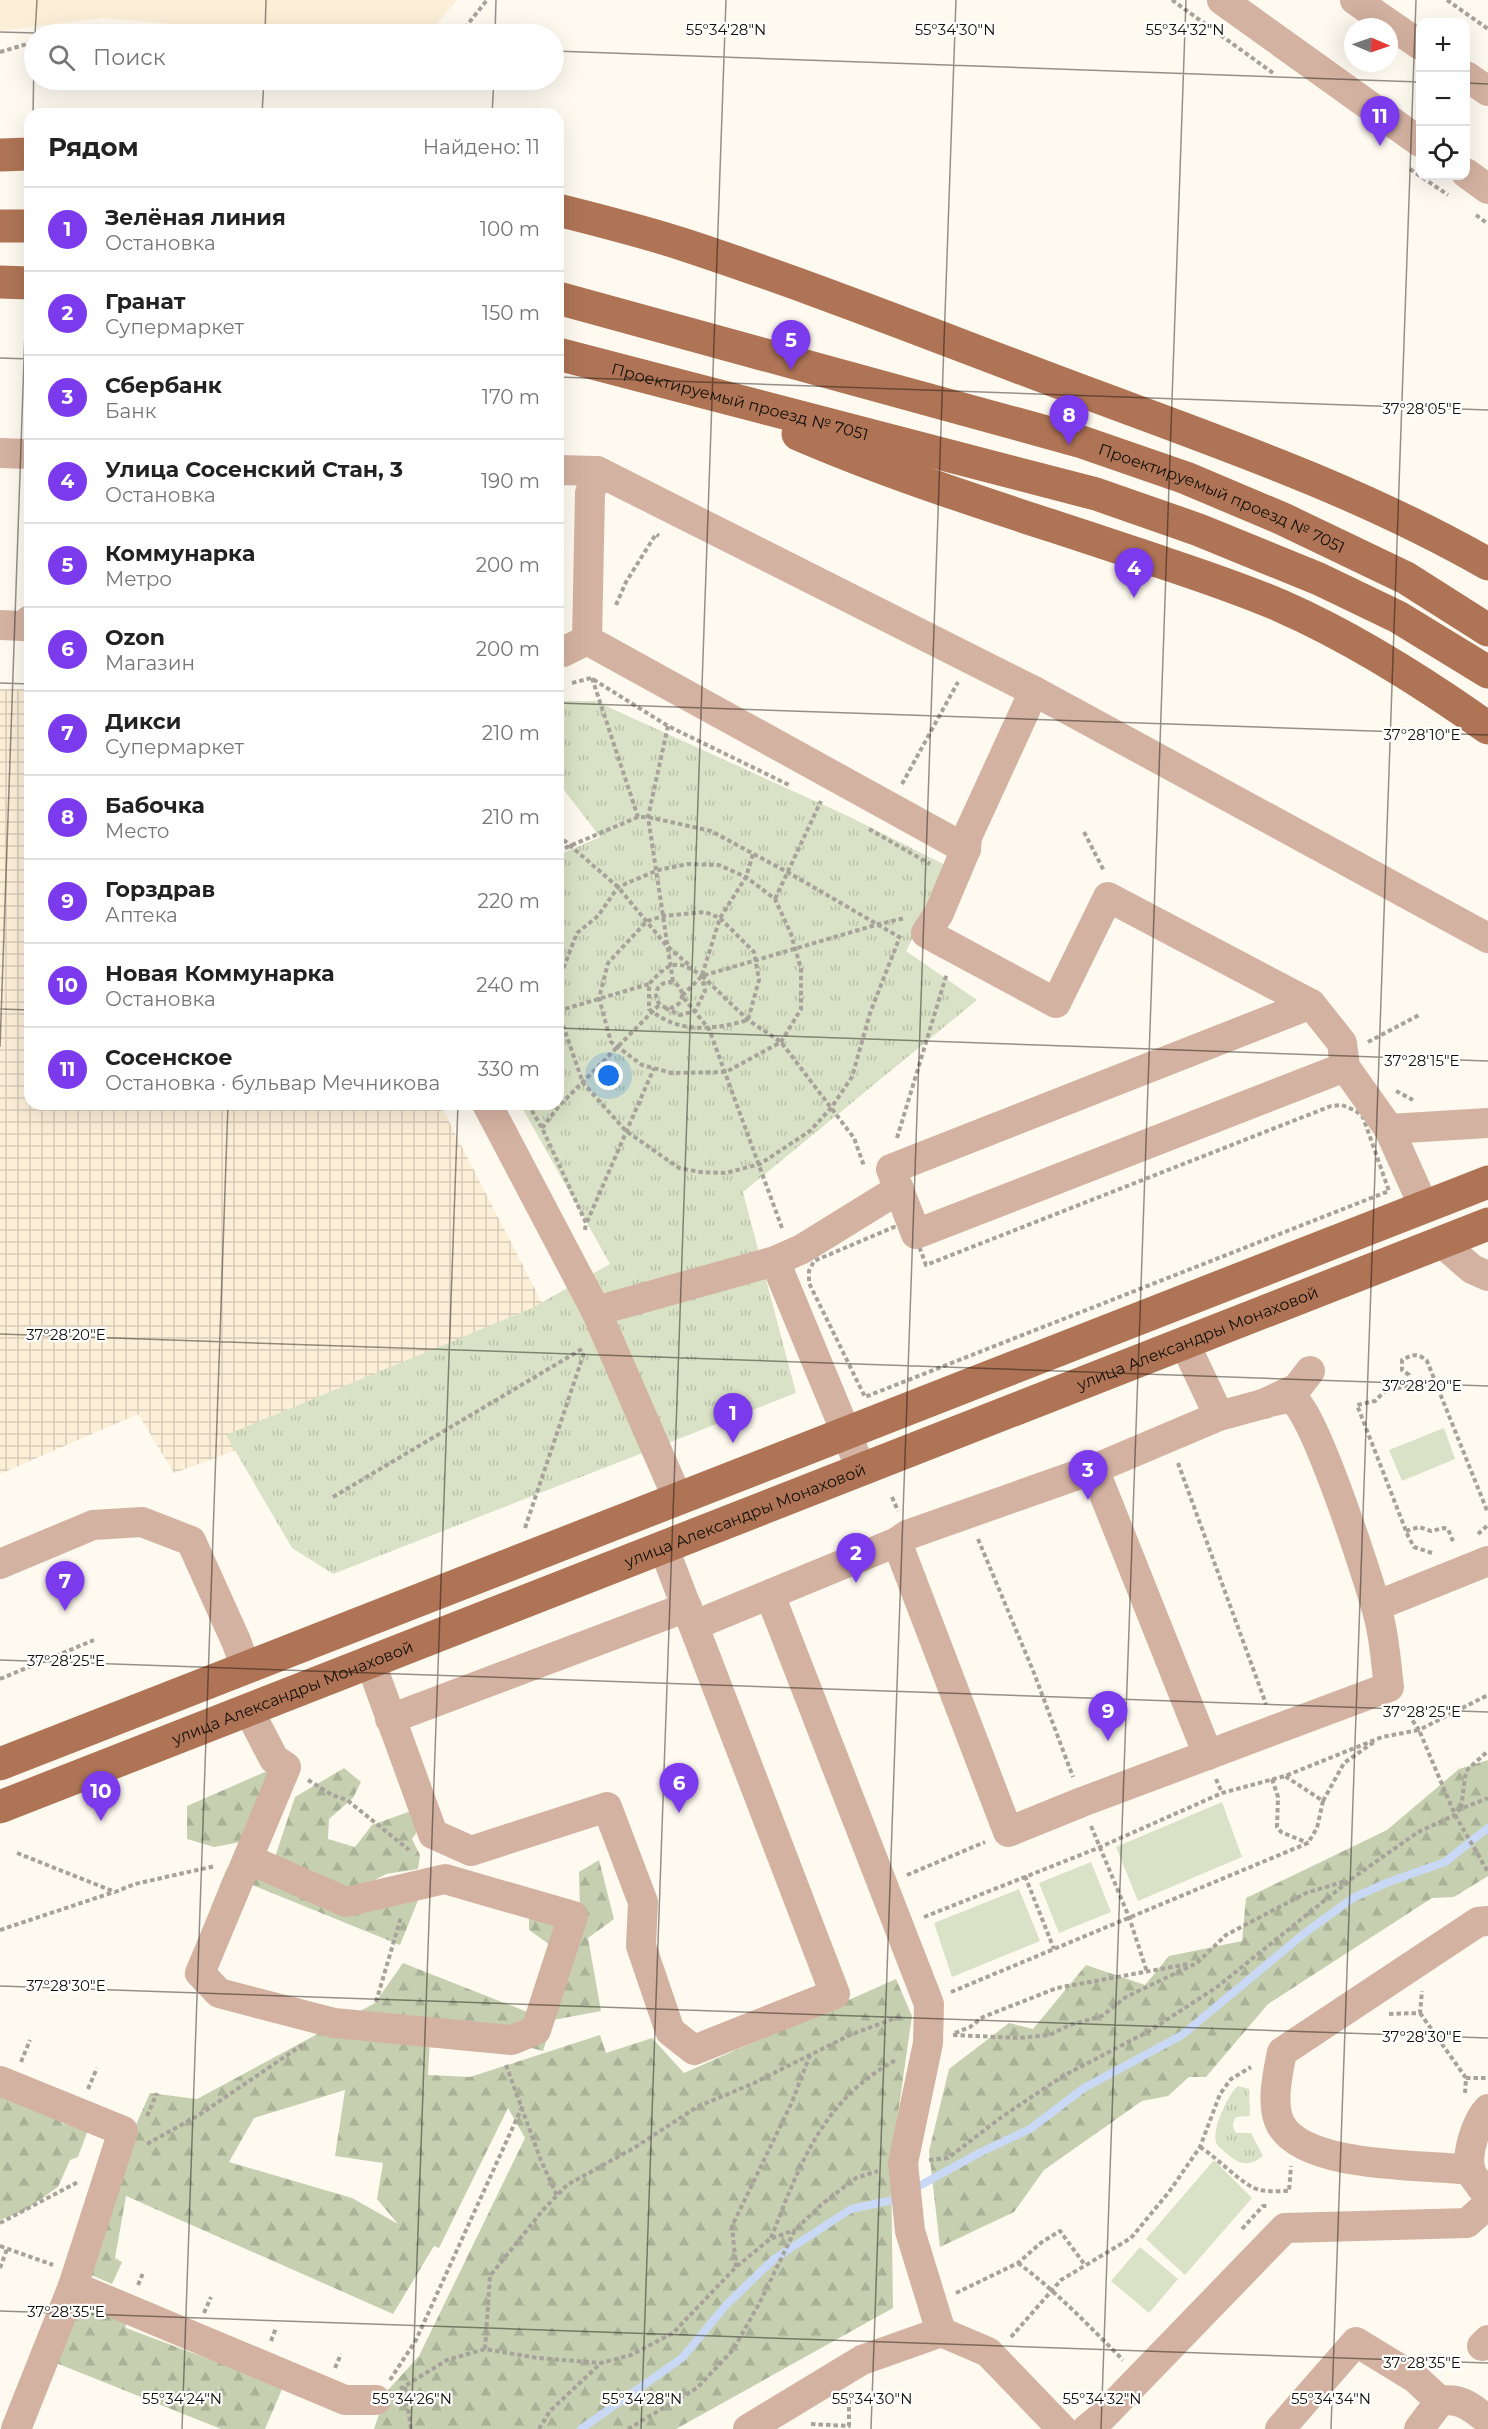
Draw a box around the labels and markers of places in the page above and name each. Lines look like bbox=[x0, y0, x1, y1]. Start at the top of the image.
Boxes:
pin: 11 bbox=[1360, 96, 1400, 146]
pin: 5 bbox=[772, 320, 810, 370]
pin: 8 bbox=[1050, 396, 1088, 445]
pin: 4 bbox=[1114, 548, 1154, 598]
pin: 1 bbox=[714, 1394, 752, 1443]
pin: 3 bbox=[1068, 1450, 1108, 1500]
pin: 2 bbox=[836, 1534, 876, 1583]
pin: 7 bbox=[46, 1562, 84, 1611]
pin: 9 bbox=[1088, 1692, 1128, 1741]
pin: 6 bbox=[660, 1764, 698, 1813]
pin: 10 bbox=[82, 1772, 120, 1821]

